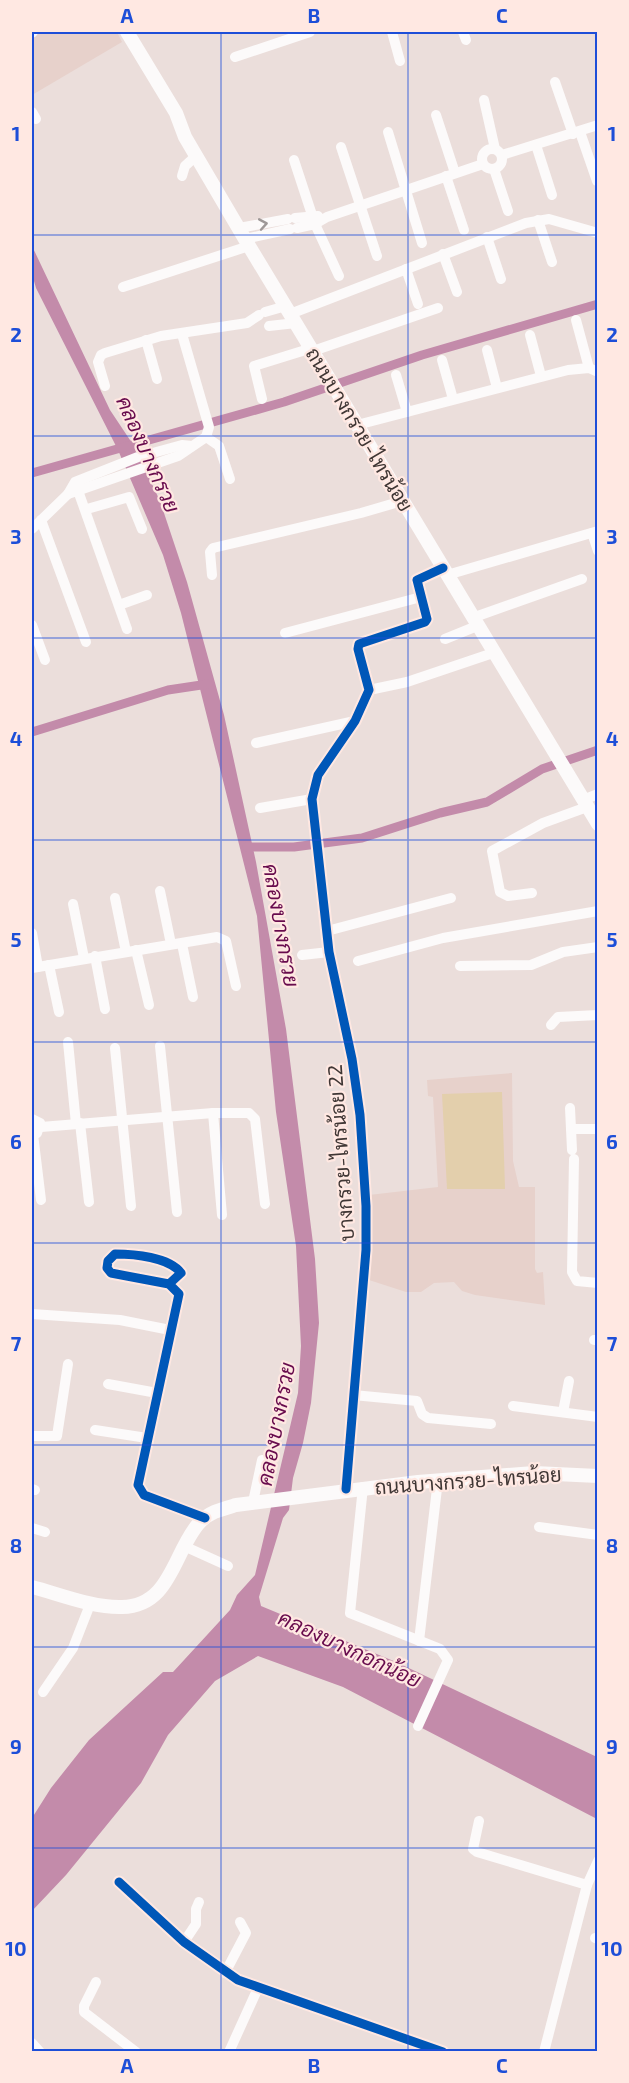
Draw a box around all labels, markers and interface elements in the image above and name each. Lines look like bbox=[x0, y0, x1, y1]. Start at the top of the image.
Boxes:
text: A bbox=[120, 3, 134, 27]
text: B bbox=[308, 3, 320, 27]
text: C bbox=[496, 3, 508, 27]
text: 1 bbox=[12, 121, 20, 145]
text: 1 bbox=[608, 121, 616, 145]
one-way arrow bbox=[259, 218, 268, 230]
text: 2 bbox=[10, 322, 22, 346]
text: 2 bbox=[606, 322, 618, 346]
street label: ถนนบางกรวย-ไทรน้อย bbox=[302, 343, 418, 515]
water label: คลองบางกรวย bbox=[112, 392, 186, 516]
text: 3 bbox=[10, 524, 22, 548]
text: 3 bbox=[606, 524, 618, 548]
text: 4 bbox=[10, 726, 23, 750]
text: 4 bbox=[606, 726, 619, 750]
water label: คลองบางกรวย bbox=[259, 861, 305, 989]
text: 5 bbox=[10, 927, 22, 951]
text: 5 bbox=[606, 927, 618, 951]
street label: บางกรวย-ไทรน้อย 22 bbox=[322, 1064, 358, 1242]
text: 6 bbox=[10, 1129, 22, 1153]
text: 6 bbox=[606, 1129, 618, 1153]
text: 7 bbox=[11, 1331, 22, 1355]
text: 7 bbox=[607, 1331, 618, 1355]
water label: คลองบางกรวย bbox=[251, 1360, 299, 1488]
street label: ถนนบางกรวย-ไทรน้อย bbox=[374, 1462, 562, 1498]
text: 8 bbox=[10, 1533, 22, 1557]
text: 8 bbox=[606, 1533, 618, 1557]
water label: คลองบางกอกน้อย bbox=[275, 1604, 425, 1692]
text: 9 bbox=[10, 1734, 22, 1758]
text: 9 bbox=[606, 1734, 618, 1758]
text: 10 bbox=[5, 1936, 27, 1960]
text: 10 bbox=[601, 1936, 623, 1960]
text: A bbox=[120, 2053, 134, 2077]
text: B bbox=[308, 2053, 320, 2077]
text: C bbox=[496, 2053, 508, 2077]

